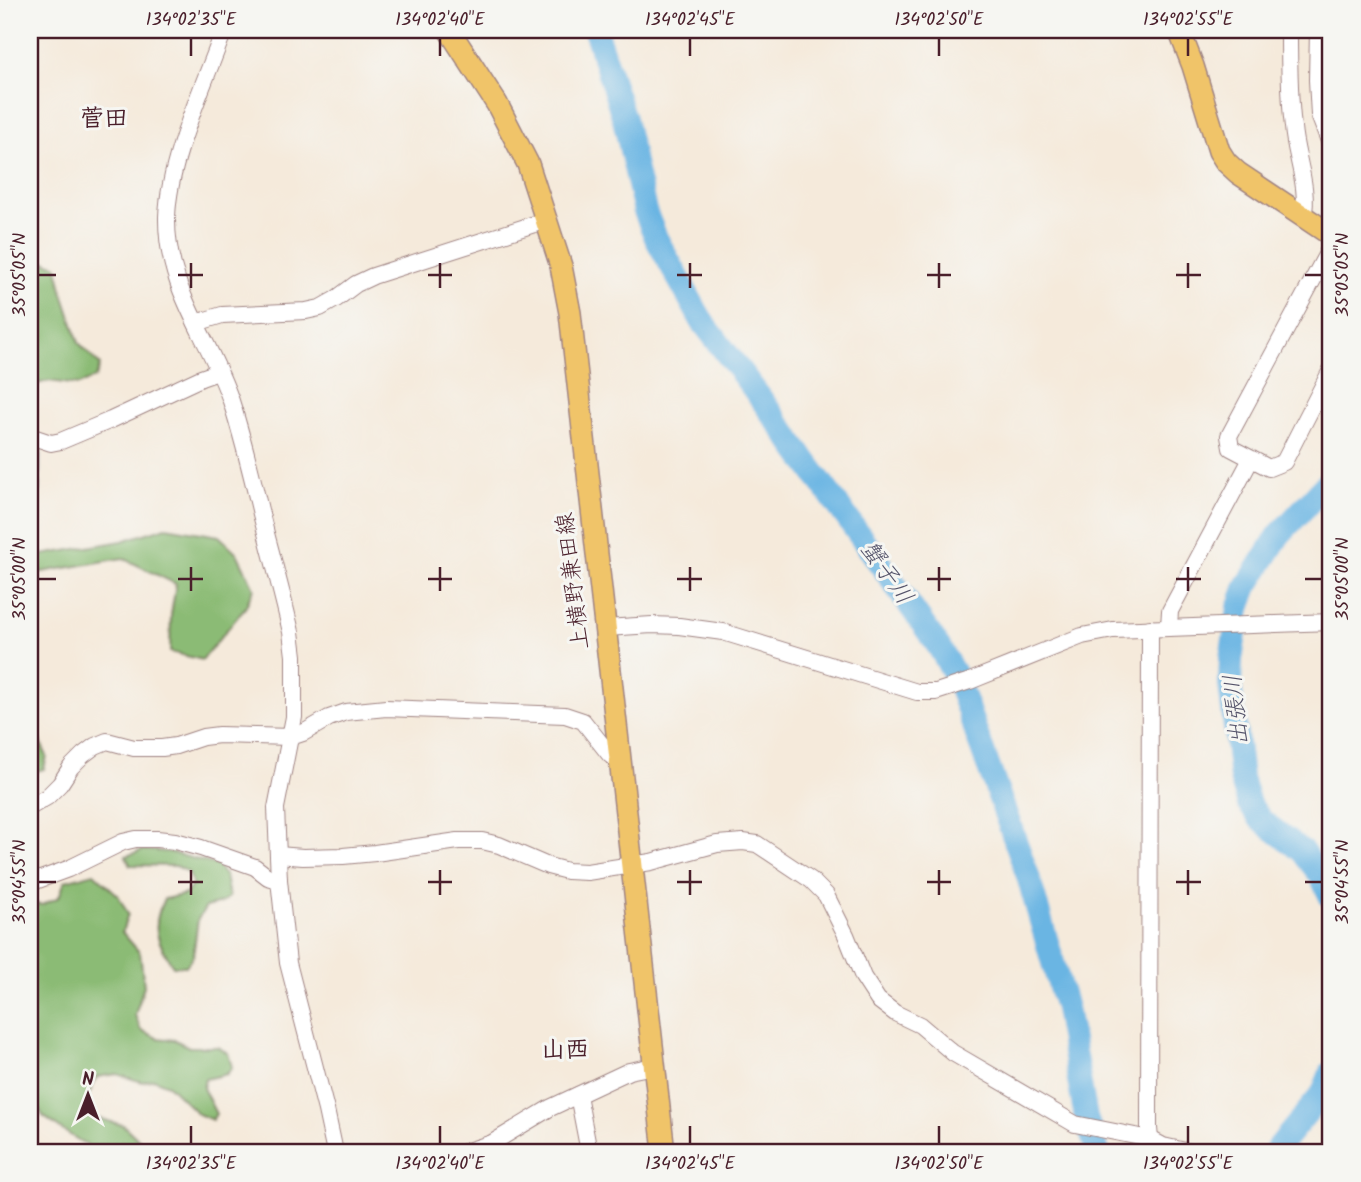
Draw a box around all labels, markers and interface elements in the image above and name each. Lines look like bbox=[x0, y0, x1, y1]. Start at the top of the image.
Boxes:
text: 134°02'35"E bbox=[146, 6, 237, 35]
text: 134°02'40"E bbox=[395, 6, 485, 35]
text: 134°02'45"E bbox=[645, 6, 736, 35]
text: 134°02'50"E bbox=[894, 6, 984, 35]
text: 134°02'55"E bbox=[1143, 6, 1233, 35]
district label: 菅田 bbox=[80, 100, 128, 139]
text: 35°05'05"N bbox=[6, 233, 35, 317]
text: 35°05'05"N bbox=[1329, 233, 1358, 317]
street label: 上横野兼田線 bbox=[548, 510, 600, 652]
water label: 蟹子川 bbox=[849, 532, 923, 614]
text: 35°05'00"N bbox=[6, 537, 35, 621]
text: 35°05'00"N bbox=[1329, 537, 1358, 621]
water label: 出張川 bbox=[1214, 672, 1260, 748]
text: 35°04'55"N bbox=[6, 839, 35, 925]
text: 35°04'55"N bbox=[1329, 839, 1358, 925]
district label: 山西 bbox=[541, 1031, 589, 1070]
north arrow bbox=[52, 1060, 122, 1130]
text: N bbox=[82, 1065, 94, 1095]
text: 134°02'35"E bbox=[146, 1150, 237, 1179]
text: 134°02'40"E bbox=[395, 1150, 485, 1179]
text: 134°02'45"E bbox=[645, 1150, 736, 1179]
text: 134°02'50"E bbox=[894, 1150, 984, 1179]
text: 134°02'55"E bbox=[1143, 1150, 1233, 1179]

